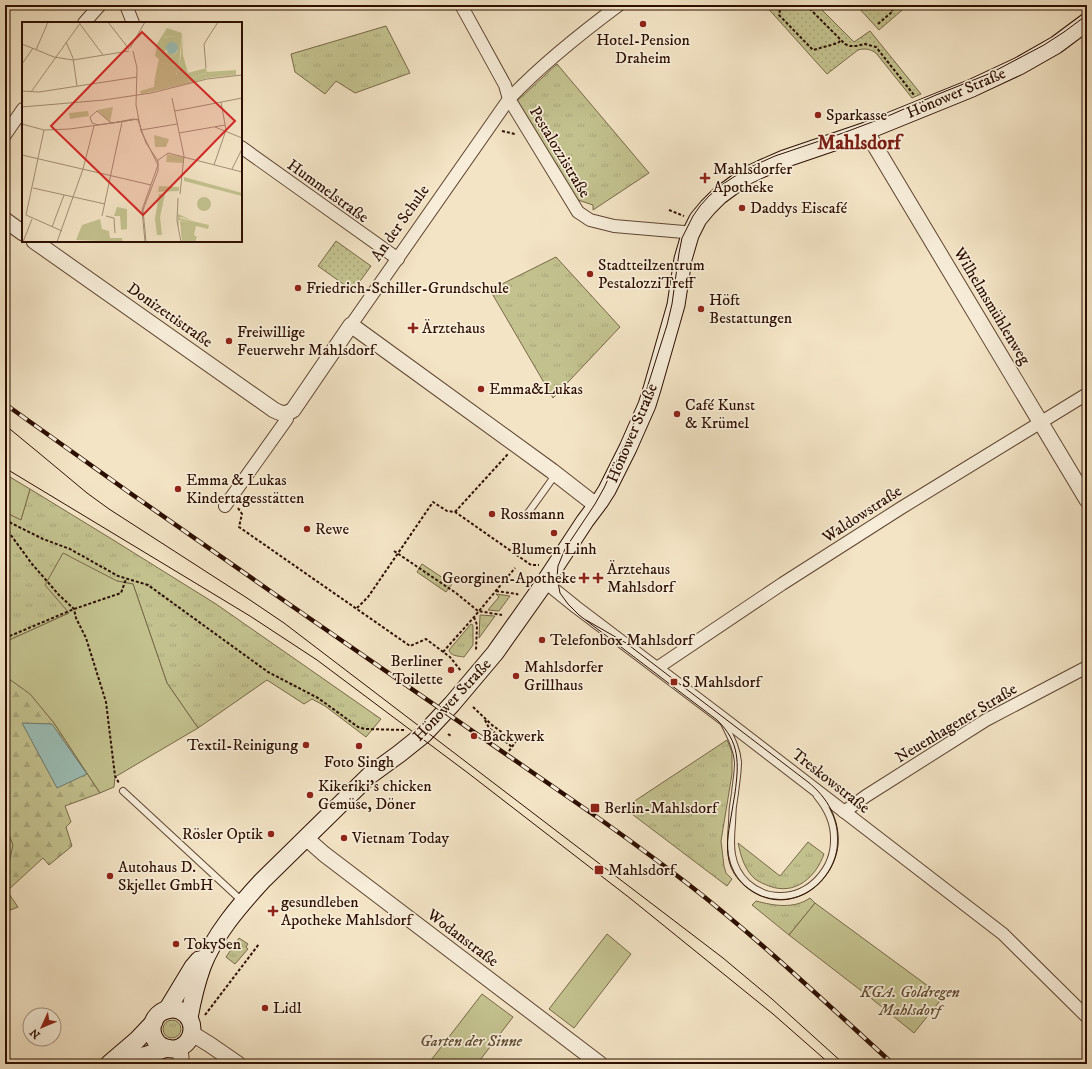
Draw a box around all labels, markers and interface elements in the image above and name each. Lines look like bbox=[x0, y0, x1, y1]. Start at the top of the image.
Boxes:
marker: Hotel-Pension Draheim bbox=[638, 19, 648, 29]
inset map bbox=[22, 22, 242, 242]
place label: Hotel-Pension Draheim bbox=[596, 30, 690, 68]
street label: Hönower Straße bbox=[903, 63, 1009, 123]
street label: Pestalozzistraße bbox=[525, 103, 595, 202]
place label: Sparkasse bbox=[826, 105, 888, 125]
marker: Sparkasse bbox=[813, 110, 823, 120]
district label: Mahlsdorf bbox=[817, 131, 904, 156]
street label: Hummelstraße bbox=[283, 155, 373, 227]
place label: Mahlsdorfer Apotheke bbox=[713, 159, 792, 197]
marker: Mahlsdorfer Apotheke bbox=[700, 173, 710, 183]
street label: An der Schule bbox=[366, 181, 434, 265]
place label: Daddys Eiscafé bbox=[750, 198, 847, 218]
marker: Daddys Eiscafé bbox=[737, 203, 747, 213]
street label: Wilhelmsmühlenweg bbox=[949, 243, 1035, 368]
place label: Stadtteilzentrum PestalozziTreff bbox=[598, 255, 705, 293]
marker: Stadtteilzentrum PestalozziTreff bbox=[585, 269, 595, 279]
street label: Donizettistraße bbox=[123, 278, 217, 352]
place label: Friedrich-Schiller-Grundschule bbox=[306, 278, 509, 298]
marker: Friedrich-Schiller-Grundschule bbox=[293, 283, 303, 293]
place label: Höft Bestattungen bbox=[709, 290, 793, 328]
marker: Höft Bestattungen bbox=[696, 304, 706, 314]
place label: Ärztehaus bbox=[422, 318, 485, 338]
place label: Freiwillige Feuerwehr Mahlsdorf bbox=[237, 322, 378, 360]
marker: Ärztehaus bbox=[407, 322, 419, 334]
marker: Freiwillige Feuerwehr Mahlsdorf bbox=[224, 336, 234, 346]
place label: Emma&Lukas bbox=[489, 379, 583, 399]
street label: Hönower Straße bbox=[602, 380, 662, 486]
marker: Emma&Lukas bbox=[476, 384, 486, 394]
place label: Café Kunst & Krümel bbox=[685, 395, 755, 433]
marker: Café Kunst & Krümel bbox=[672, 409, 682, 419]
place label: Emma & Lukas Kindertagesstätten bbox=[186, 470, 305, 508]
street label: Waldowstraße bbox=[818, 481, 906, 548]
marker: Emma & Lukas Kindertagesstätten bbox=[173, 484, 183, 494]
place label: Rossmann bbox=[500, 504, 565, 524]
marker: Rossmann bbox=[487, 509, 497, 519]
place label: Rewe bbox=[315, 519, 349, 539]
marker: Rewe bbox=[302, 524, 312, 534]
marker: Blumen Linh bbox=[549, 528, 559, 538]
place label: Blumen Linh bbox=[511, 539, 597, 559]
place label: Ärztehaus Mahlsdorf bbox=[607, 559, 677, 597]
place label: Georginen-Apotheke bbox=[442, 568, 576, 588]
marker: Ärztehaus Mahlsdorf bbox=[592, 572, 604, 584]
marker: Georginen-Apotheke bbox=[579, 573, 589, 583]
place label: Telefonbox Mahlsdorf bbox=[550, 630, 696, 650]
marker: Telefonbox Mahlsdorf bbox=[537, 635, 547, 645]
place label: Berliner Toilette bbox=[391, 651, 443, 689]
street label: Hönower Straße bbox=[409, 654, 496, 746]
place label: Mahlsdorfer Grillhaus bbox=[524, 657, 603, 695]
marker: Berliner Toilette bbox=[446, 665, 456, 675]
marker: Mahlsdorfer Grillhaus bbox=[511, 671, 521, 681]
place label: S Mahlsdorf bbox=[682, 672, 763, 692]
marker: S Mahlsdorf bbox=[669, 677, 679, 687]
street label: Neuenhagener Straße bbox=[891, 679, 1021, 767]
place label: Backwerk bbox=[482, 726, 544, 746]
marker: Backwerk bbox=[469, 731, 479, 741]
place label: Textil-Reinigung bbox=[187, 735, 298, 755]
marker: Textil-Reinigung bbox=[301, 740, 311, 750]
marker: Foto Singh bbox=[354, 741, 364, 751]
street label: Treskowstraße bbox=[788, 744, 874, 818]
place label: Foto Singh bbox=[324, 752, 395, 772]
place label: Kikeriki’s chicken Gemüse, Döner bbox=[318, 776, 432, 814]
marker: Kikeriki’s chicken Gemüse, Döner bbox=[305, 790, 315, 800]
place label: Berlin-Mahlsdorf bbox=[604, 798, 720, 818]
marker: Berlin-Mahlsdorf bbox=[589, 802, 601, 814]
place label: Rösler Optik bbox=[182, 824, 263, 844]
place label: Vietnam Today bbox=[351, 828, 449, 848]
marker: Rösler Optik bbox=[266, 829, 276, 839]
marker: Vietnam Today bbox=[339, 833, 349, 843]
place label: Autohaus D. Skjellet GmbH bbox=[118, 857, 213, 895]
place label: Mahlsdorf bbox=[608, 860, 678, 880]
marker: Mahlsdorf bbox=[593, 864, 605, 876]
marker: Autohaus D. Skjellet GmbH bbox=[105, 871, 115, 881]
place label: gesundleben Apotheke Mahlsdorf bbox=[281, 892, 415, 930]
street label: Wodanstraße bbox=[423, 904, 503, 972]
marker: gesundleben Apotheke Mahlsdorf bbox=[268, 906, 278, 916]
place label: TokySen bbox=[184, 934, 242, 954]
marker: TokySen bbox=[171, 939, 181, 949]
park label: KGA. Goldregen Mahlsdorf bbox=[859, 982, 960, 1020]
place label: Lidl bbox=[273, 998, 302, 1018]
marker: Lidl bbox=[260, 1003, 270, 1013]
north arrow bbox=[22, 1007, 62, 1047]
text: N bbox=[27, 1025, 44, 1041]
park label: Garten der Sinne bbox=[420, 1031, 523, 1051]

